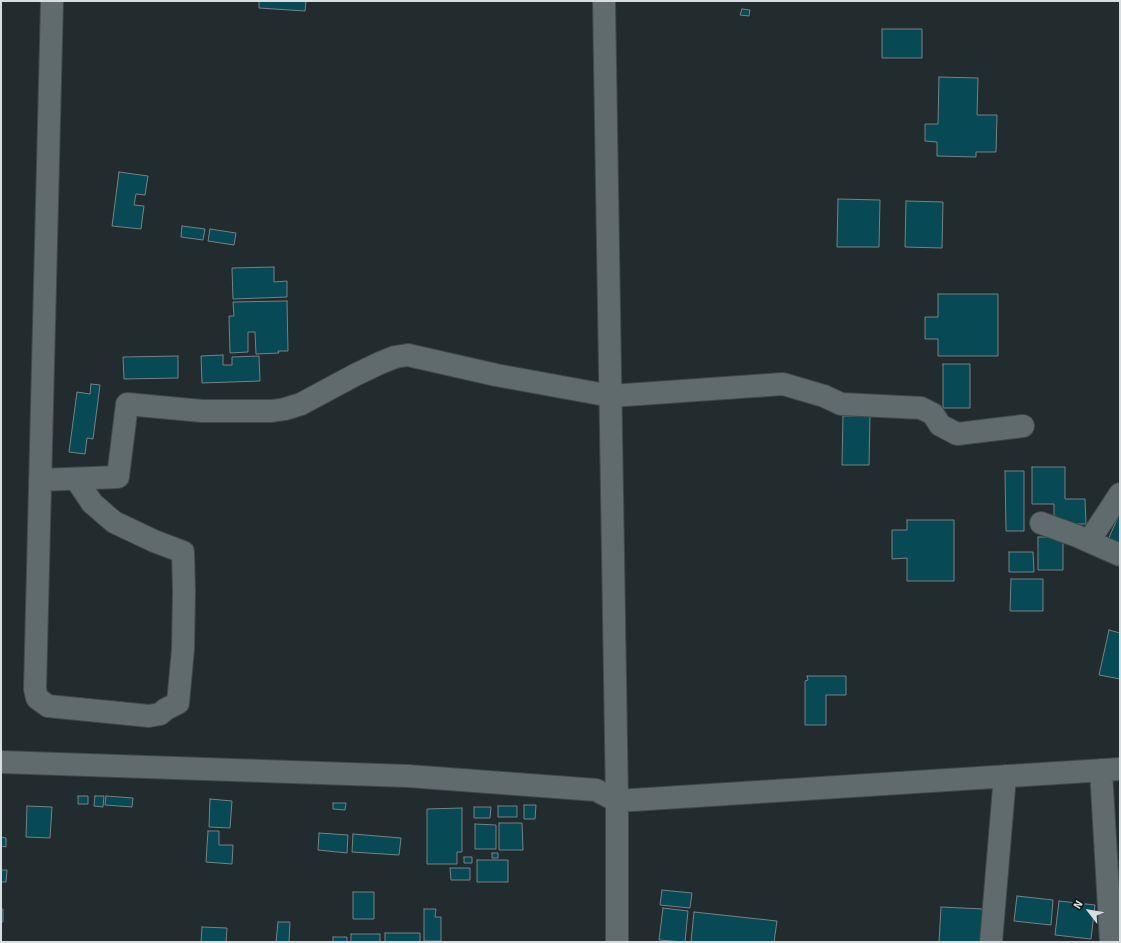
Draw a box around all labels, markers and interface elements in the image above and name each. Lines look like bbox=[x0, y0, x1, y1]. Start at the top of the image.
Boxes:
north arrow bbox=[1069, 891, 1109, 931]
text: N bbox=[1071, 898, 1086, 911]

